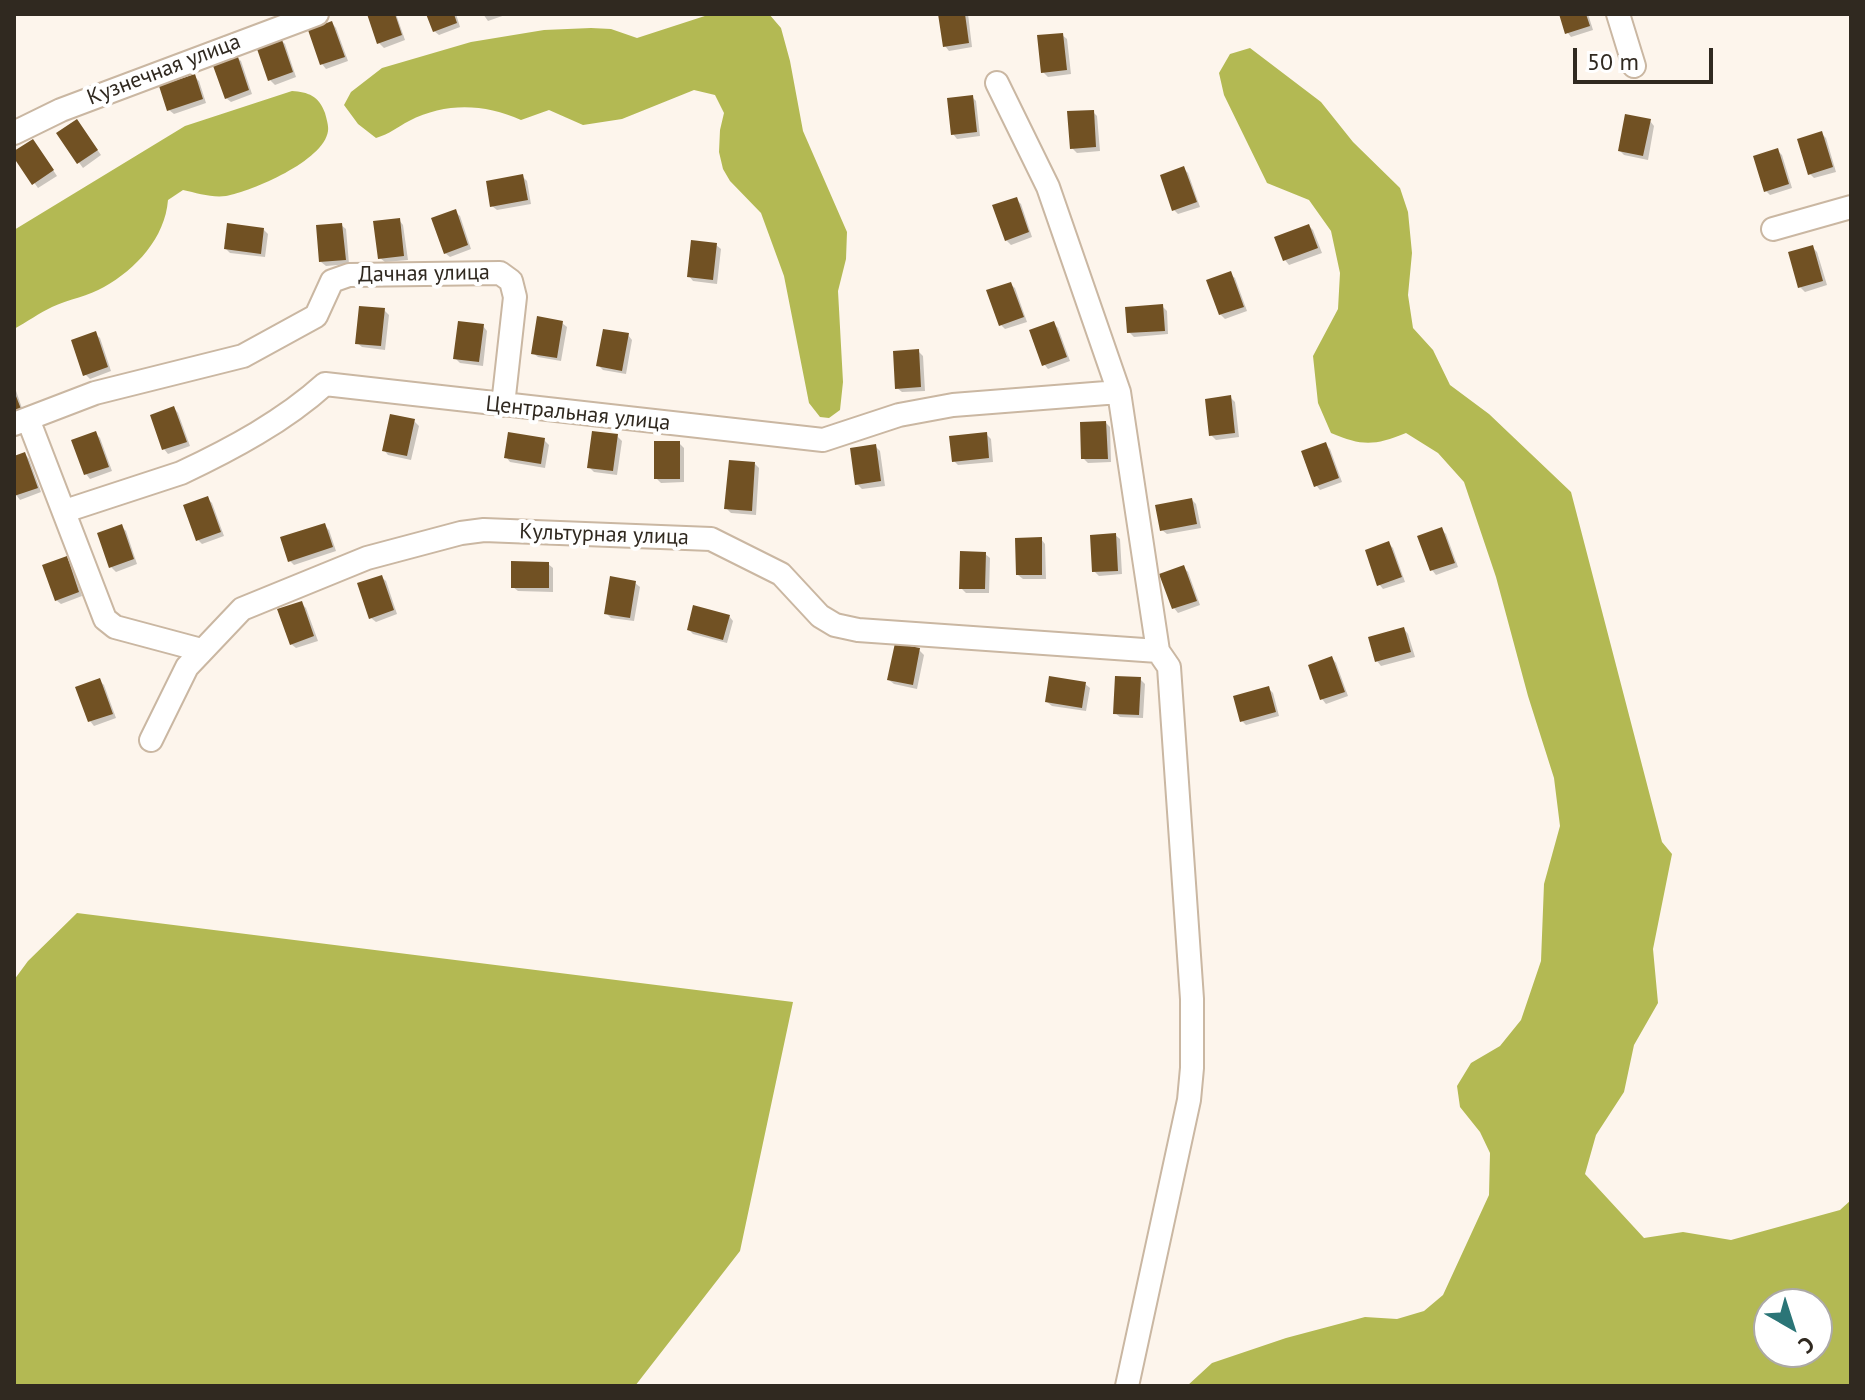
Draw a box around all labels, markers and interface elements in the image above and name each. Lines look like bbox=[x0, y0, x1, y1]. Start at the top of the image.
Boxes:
street label: Кузнечная улица bbox=[84, 29, 244, 111]
scale bar bbox=[1577, 32, 1717, 82]
text: 50 m bbox=[1587, 46, 1639, 77]
street label: Дачная улица bbox=[358, 260, 490, 288]
street label: Центральная улица bbox=[484, 391, 672, 437]
street label: Культурная улица bbox=[519, 519, 689, 551]
north arrow bbox=[1753, 1288, 1833, 1368]
text: С bbox=[1793, 1330, 1820, 1360]

